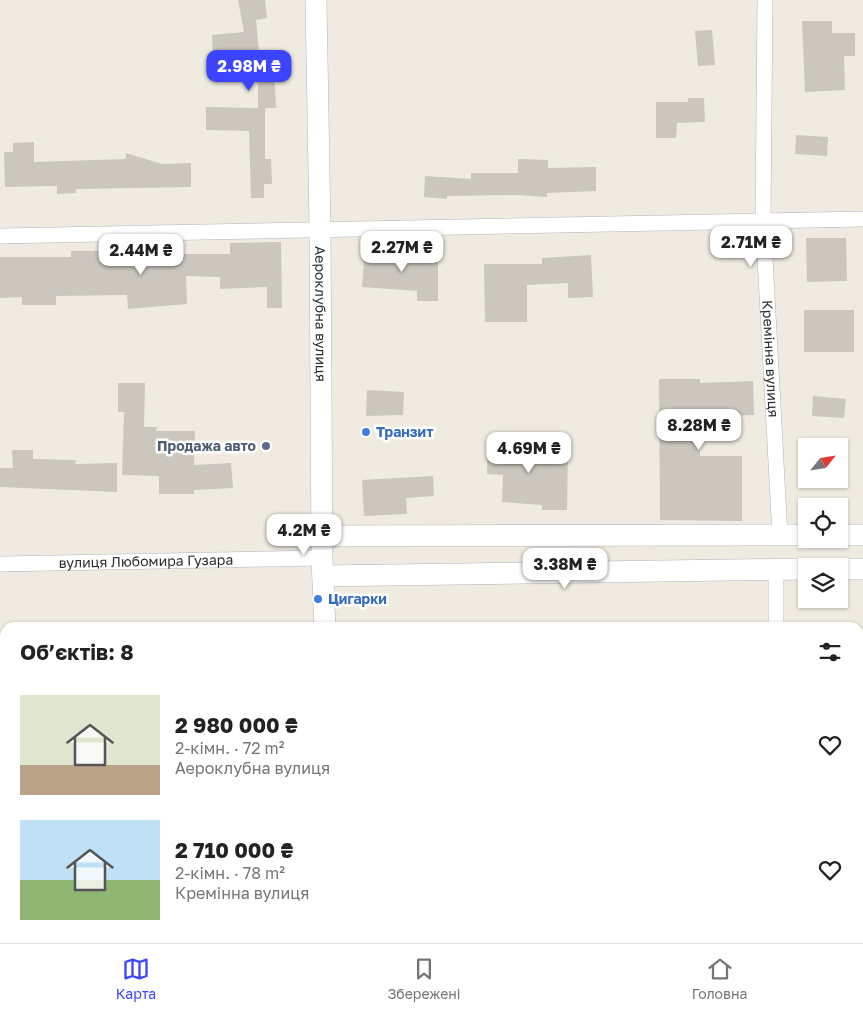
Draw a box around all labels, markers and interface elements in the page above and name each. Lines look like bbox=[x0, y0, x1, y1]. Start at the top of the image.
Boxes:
pin: 2.98M ₴ bbox=[203, 49, 295, 92]
text: 2.98M ₴ bbox=[217, 56, 281, 76]
pin: 2.71M ₴ bbox=[705, 226, 797, 268]
pin: 2.27M ₴ bbox=[356, 230, 448, 273]
text: 2.71M ₴ bbox=[721, 232, 781, 252]
pin: 2.44M ₴ bbox=[95, 234, 187, 276]
text: 2.27M ₴ bbox=[371, 237, 433, 257]
text: 2.44M ₴ bbox=[110, 240, 172, 260]
street label: Аероклубна вулиця bbox=[312, 246, 330, 382]
street label: Кремінна вулиця bbox=[759, 300, 783, 418]
pin: 8.28M ₴ bbox=[653, 408, 745, 451]
text: 8.28M ₴ bbox=[667, 415, 731, 435]
place label: Транзит bbox=[376, 423, 433, 440]
marker: Транзит bbox=[360, 426, 372, 438]
pin: 4.69M ₴ bbox=[483, 432, 575, 474]
place label: Продажа авто bbox=[157, 437, 256, 454]
text: 4.69M ₴ bbox=[497, 438, 561, 458]
north arrow bbox=[798, 438, 848, 488]
map controls bbox=[798, 438, 848, 608]
marker: Продажа авто bbox=[260, 440, 272, 452]
button: locate bbox=[798, 498, 848, 548]
pin: 4.2M ₴ bbox=[263, 514, 345, 556]
text: 4.2M ₴ bbox=[278, 520, 330, 540]
pin: 3.38M ₴ bbox=[519, 548, 611, 590]
street label: вулиця Любомира Гузара bbox=[58, 551, 233, 571]
text: 3.38M ₴ bbox=[534, 554, 596, 574]
button: layers bbox=[798, 558, 848, 608]
place label: Цигарки bbox=[328, 590, 387, 607]
marker: Цигарки bbox=[312, 593, 324, 605]
icon: filters bbox=[816, 638, 844, 666]
text: Об’єктів: 8 bbox=[20, 639, 134, 665]
text: 2 980 000 ₴ bbox=[175, 712, 298, 738]
icon: home bbox=[60, 715, 120, 775]
icon: heart bbox=[816, 731, 844, 759]
text: 2-кімн. · 72 m² bbox=[175, 738, 284, 758]
text: Аероклубна вулиця bbox=[175, 758, 330, 778]
text: 2 710 000 ₴ bbox=[175, 837, 293, 863]
icon: home bbox=[60, 840, 120, 900]
icon: heart bbox=[816, 856, 844, 884]
text: 2-кімн. · 78 m² bbox=[175, 863, 285, 883]
text: Кремінна вулиця bbox=[175, 883, 309, 903]
tab: Карта bbox=[116, 955, 156, 1002]
tab: Збережені bbox=[387, 955, 461, 1002]
tab: Головна bbox=[692, 955, 747, 1002]

